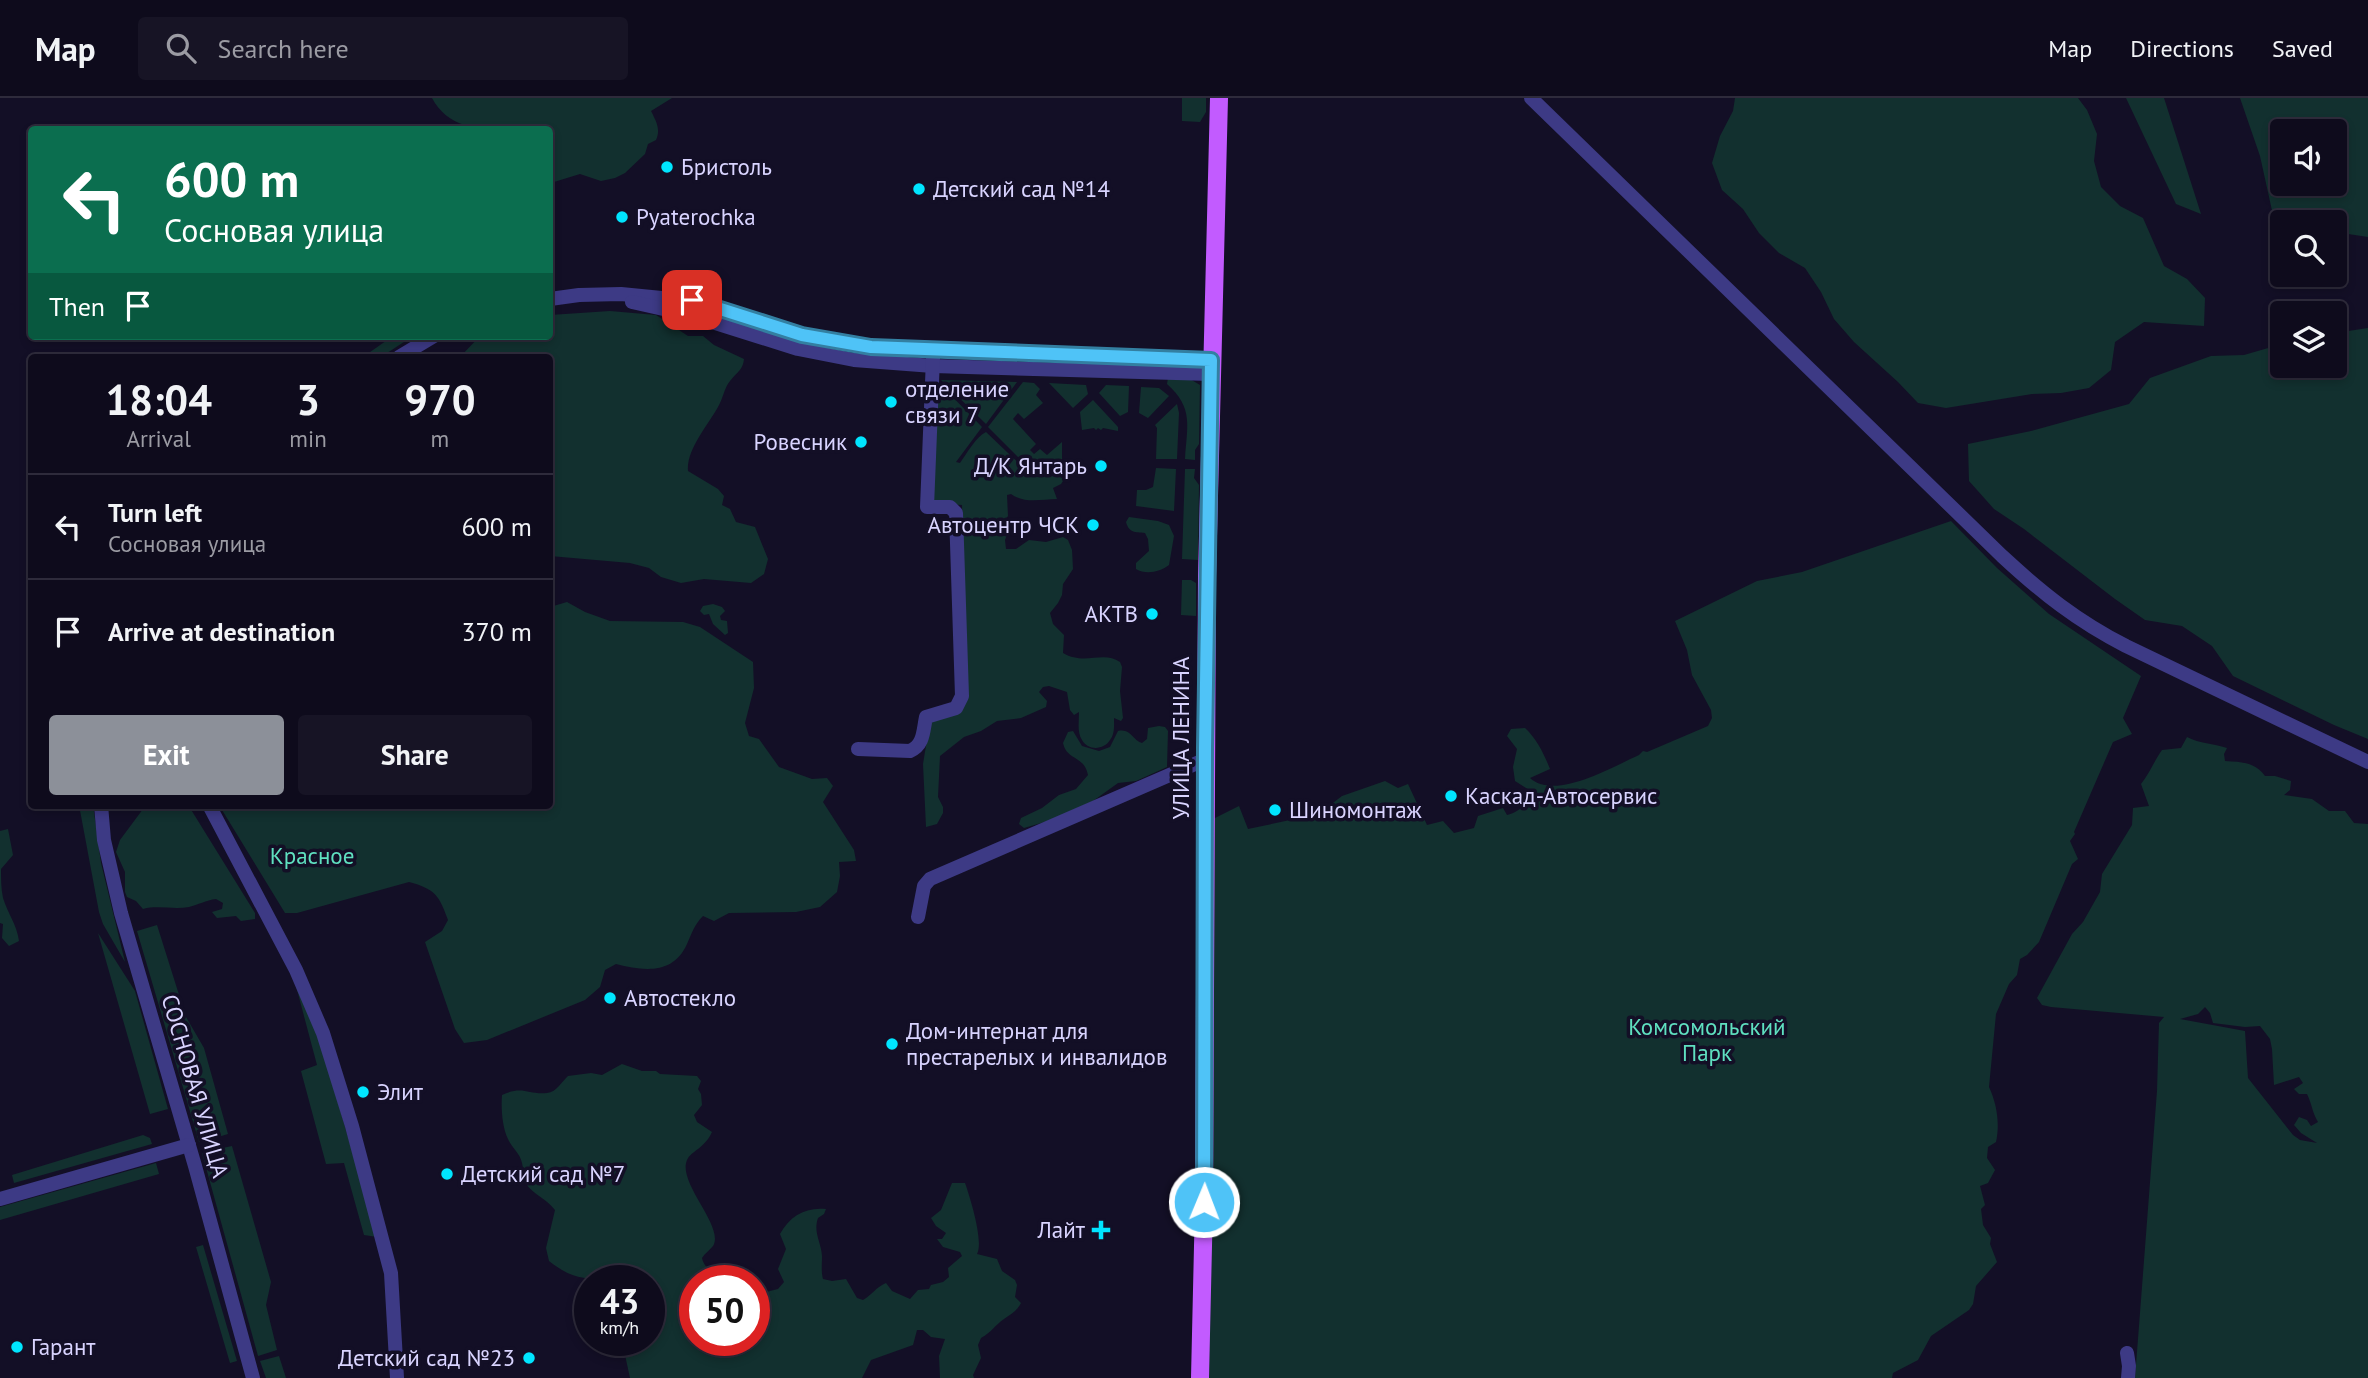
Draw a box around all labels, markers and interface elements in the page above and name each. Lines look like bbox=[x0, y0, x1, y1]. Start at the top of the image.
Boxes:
search box bbox=[138, 17, 628, 80]
text: Map bbox=[35, 27, 96, 70]
icon: search bbox=[162, 29, 200, 67]
text: Search here bbox=[218, 32, 349, 65]
text: Map bbox=[2048, 33, 2092, 64]
text: Directions bbox=[2130, 33, 2234, 64]
text: Saved bbox=[2272, 33, 2333, 64]
map controls bbox=[2270, 119, 2347, 378]
button: sound bbox=[2270, 119, 2347, 196]
text: 600 m bbox=[164, 147, 299, 211]
place label: Бристоль bbox=[681, 152, 772, 181]
icon: left bbox=[49, 154, 140, 245]
marker: Бристоль bbox=[659, 159, 675, 175]
place label: Детский сад №14 bbox=[933, 174, 1110, 203]
marker: Детский сад №14 bbox=[911, 181, 927, 197]
place label: Pyaterochka bbox=[636, 202, 756, 231]
text: Сосновая улица bbox=[164, 209, 384, 251]
marker: Pyaterochka bbox=[614, 209, 630, 225]
button: search bbox=[2270, 210, 2347, 287]
pin bbox=[662, 270, 722, 330]
icon: arrive bbox=[673, 281, 711, 319]
icon: arrive bbox=[119, 287, 157, 325]
text: Then bbox=[49, 290, 105, 323]
button: layers bbox=[2270, 301, 2347, 378]
text: 18:04 bbox=[105, 372, 212, 427]
text: 3 bbox=[296, 372, 320, 427]
text: 970 bbox=[404, 372, 476, 427]
place label: отделение связи 7 bbox=[905, 374, 1009, 429]
marker: отделение связи 7 bbox=[883, 394, 899, 410]
text: Arrival bbox=[126, 424, 191, 453]
text: min bbox=[289, 424, 327, 453]
text: m bbox=[431, 424, 449, 453]
place label: Ровесник bbox=[753, 427, 847, 456]
marker: Ровесник bbox=[853, 434, 869, 450]
place label: Д/К Янтарь bbox=[974, 451, 1087, 480]
marker: Д/К Янтарь bbox=[1093, 458, 1109, 474]
text: Turn left bbox=[108, 496, 202, 529]
icon: left bbox=[49, 508, 87, 546]
text: 600 m bbox=[461, 510, 532, 543]
place label: Автоцентр ЧСК bbox=[927, 510, 1079, 539]
marker: Автоцентр ЧСК bbox=[1085, 517, 1101, 533]
text: Сосновая улица bbox=[108, 529, 266, 558]
place label: АКТВ bbox=[1085, 599, 1138, 628]
marker: АКТВ bbox=[1144, 606, 1160, 622]
icon: arrive bbox=[49, 613, 87, 651]
text: Arrive at destination bbox=[108, 615, 335, 648]
text: 370 m bbox=[461, 615, 532, 648]
street label: УЛИЦА ЛЕНИНА bbox=[1166, 656, 1195, 819]
button: Exit bbox=[49, 715, 284, 795]
button: Share bbox=[298, 715, 532, 795]
place label: Каскад-Автосервис bbox=[1465, 781, 1657, 810]
marker: Каскад-Автосервис bbox=[1443, 788, 1459, 804]
place label: Шиномонтаж bbox=[1289, 795, 1423, 824]
marker: Шиномонтаж bbox=[1267, 802, 1283, 818]
park label: Красное bbox=[270, 841, 354, 870]
place label: Автостекло bbox=[624, 983, 736, 1012]
marker: Автостекло bbox=[602, 990, 618, 1006]
street label: СОСНОВАЯ УЛИЦА bbox=[155, 991, 236, 1181]
park label: Комсомольский Парк bbox=[1628, 1012, 1786, 1067]
place label: Дом-интернат для престарелых и инвалидов bbox=[906, 1016, 1167, 1071]
marker: Дом-интернат для престарелых и инвалидов bbox=[884, 1036, 900, 1052]
place label: Элит bbox=[377, 1077, 424, 1106]
marker: Элит bbox=[355, 1084, 371, 1100]
place label: Детский сад №7 bbox=[461, 1159, 625, 1188]
position arrow bbox=[1167, 1165, 1241, 1239]
marker: Детский сад №7 bbox=[439, 1166, 455, 1182]
place label: Лайт bbox=[1037, 1215, 1086, 1244]
marker: Лайт bbox=[1091, 1220, 1111, 1240]
speed limit sign: 50 bbox=[679, 1265, 770, 1356]
text: 43 bbox=[600, 1278, 639, 1324]
text: km/h bbox=[600, 1316, 639, 1339]
place label: Гарант bbox=[31, 1332, 96, 1361]
marker: Гарант bbox=[9, 1339, 25, 1355]
place label: Детский сад №23 bbox=[338, 1343, 515, 1372]
marker: Детский сад №23 bbox=[521, 1350, 537, 1366]

